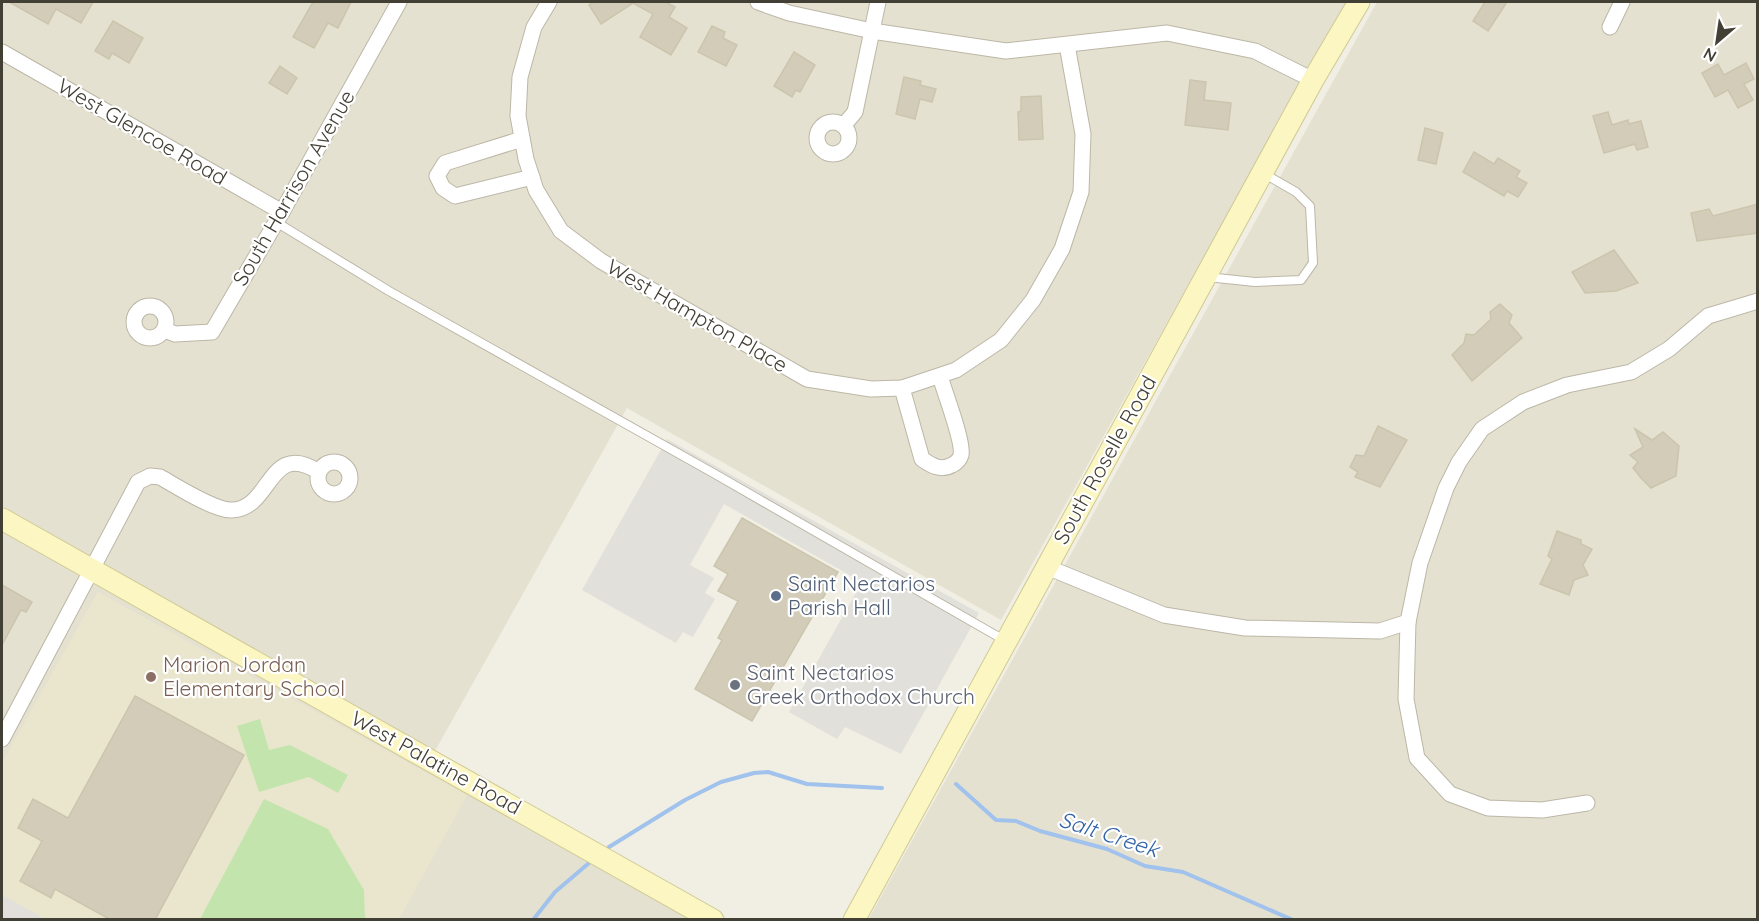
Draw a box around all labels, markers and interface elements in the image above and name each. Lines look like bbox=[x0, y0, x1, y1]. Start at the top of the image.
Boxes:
north arrow bbox=[1687, 12, 1747, 72]
text: N bbox=[1700, 44, 1720, 67]
street label: West Glencoe Road bbox=[53, 72, 232, 190]
street label: South Harrison Avenue bbox=[226, 85, 360, 290]
street label: West Hampton Place bbox=[602, 253, 793, 378]
street label: South Roselle Road bbox=[1047, 371, 1161, 548]
place label: Saint Nectarios Parish Hall bbox=[788, 570, 935, 620]
marker: Saint Nectarios Parish Hall bbox=[769, 589, 783, 603]
place label: Marion Jordan Elementary School bbox=[163, 651, 345, 701]
place label: Saint Nectarios Greek Orthodox Church bbox=[747, 659, 975, 709]
marker: Marion Jordan Elementary School bbox=[144, 670, 158, 684]
marker: Saint Nectarios Greek Orthodox Church bbox=[728, 678, 742, 692]
street label: West Palatine Road bbox=[347, 705, 526, 820]
water label: Salt Creek bbox=[1056, 805, 1164, 864]

